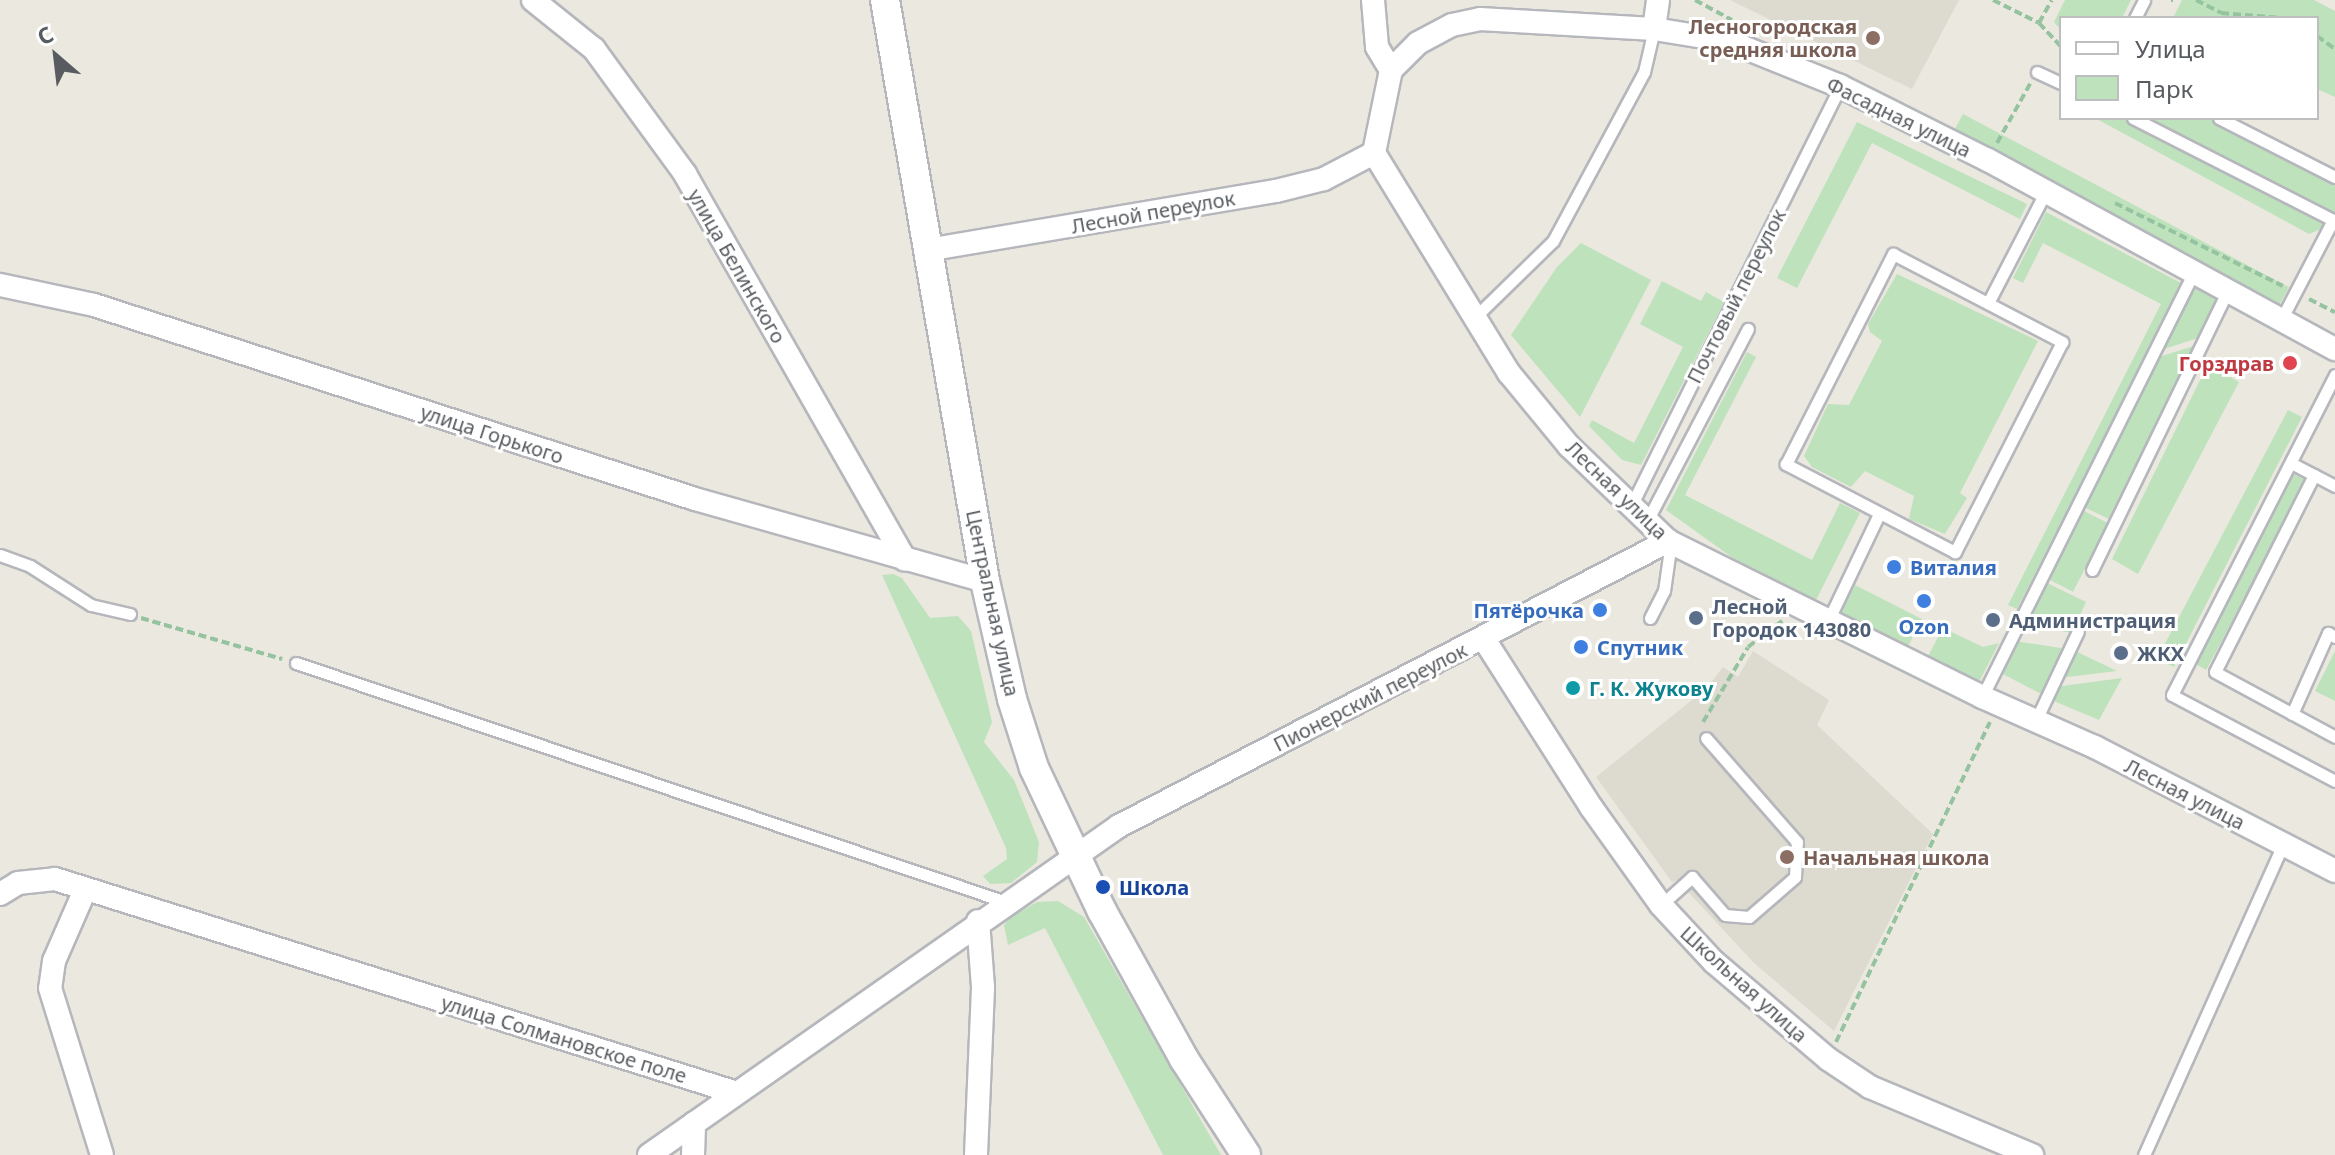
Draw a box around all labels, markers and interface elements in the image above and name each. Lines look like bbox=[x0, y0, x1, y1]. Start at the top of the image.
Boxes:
place label: Лесногородская средняя школа bbox=[1689, 14, 1857, 61]
north arrow bbox=[16, 16, 96, 96]
legend bbox=[2059, 16, 2319, 120]
text: С bbox=[31, 18, 58, 51]
marker: Лесногородская средняя школа bbox=[1864, 29, 1882, 47]
text: Улица bbox=[2135, 32, 2206, 65]
street label: Фасадная улица bbox=[1823, 72, 1975, 162]
text: Парк bbox=[2135, 72, 2193, 105]
street label: улица Белинского bbox=[683, 185, 791, 347]
street label: Лесной переулок bbox=[1069, 186, 1237, 238]
street label: Почтовый переулок bbox=[1682, 205, 1790, 387]
place label: Горздрав bbox=[2179, 351, 2274, 375]
marker: Горздрав bbox=[2281, 354, 2299, 372]
street label: улица Горького bbox=[418, 400, 566, 468]
street label: Лесная улица bbox=[1561, 436, 1673, 544]
street label: Центральная улица bbox=[961, 508, 1025, 698]
place label: Виталия bbox=[1910, 555, 1997, 579]
marker: Виталия bbox=[1885, 558, 1903, 576]
marker: Ozon bbox=[1915, 592, 1933, 610]
place label: Лесной Городок 143080 bbox=[1712, 594, 1871, 641]
place label: Пятёрочка bbox=[1474, 598, 1584, 622]
marker: Пятёрочка bbox=[1591, 601, 1609, 619]
place label: Администрация bbox=[2009, 608, 2176, 632]
marker: Лесной Городок 143080 bbox=[1687, 609, 1705, 627]
marker: Администрация bbox=[1984, 611, 2002, 629]
place label: Ozon bbox=[1898, 614, 1950, 638]
place label: Спутник bbox=[1597, 635, 1683, 659]
street label: Пионерский переулок bbox=[1269, 638, 1471, 756]
marker: Спутник bbox=[1572, 638, 1590, 656]
place label: ЖКХ bbox=[2137, 641, 2184, 665]
marker: ЖКХ bbox=[2112, 644, 2130, 662]
place label: Г. К. Жукову bbox=[1589, 676, 1713, 700]
marker: Г. К. Жукову bbox=[1564, 679, 1582, 697]
street label: Лесная улица bbox=[2121, 753, 2249, 835]
place label: Начальная школа bbox=[1803, 845, 1989, 869]
marker: Начальная школа bbox=[1778, 848, 1796, 866]
place label: Школа bbox=[1119, 875, 1189, 899]
marker: Школа bbox=[1094, 878, 1112, 896]
street label: Школьная улица bbox=[1676, 921, 1812, 1047]
street label: улица Солмановское поле bbox=[438, 990, 690, 1088]

